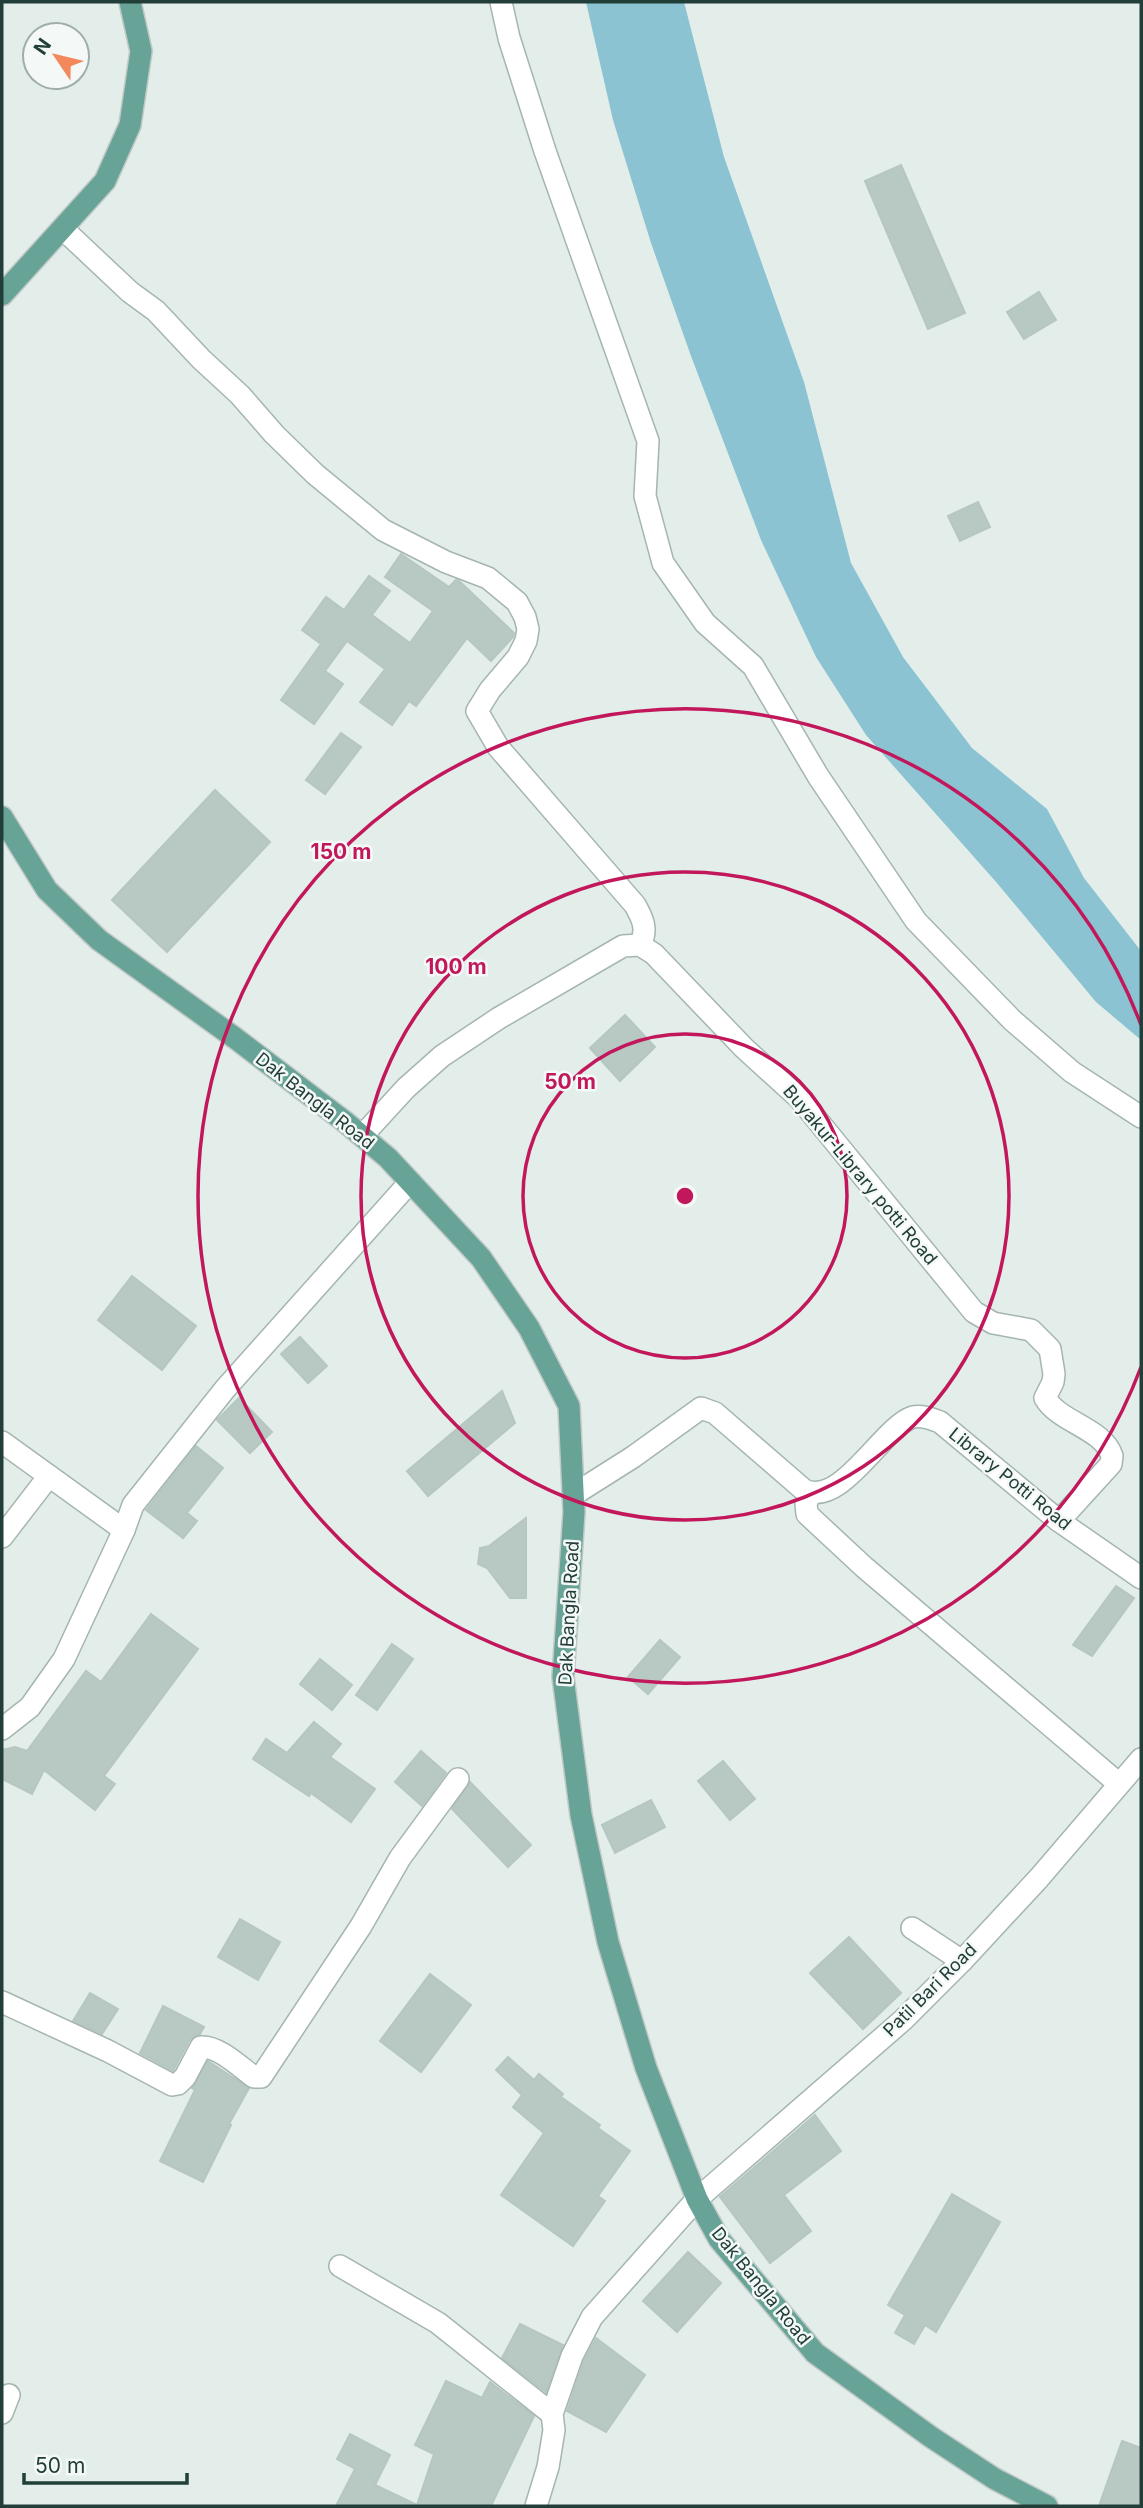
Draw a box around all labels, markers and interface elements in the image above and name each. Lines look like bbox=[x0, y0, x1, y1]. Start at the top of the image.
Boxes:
north arrow bbox=[21, 21, 91, 91]
text: N bbox=[29, 34, 56, 59]
text: 150 m bbox=[311, 839, 371, 864]
text: 100 m bbox=[425, 954, 487, 979]
street label: Dak Bangla Road bbox=[252, 1048, 379, 1153]
text: 50 m bbox=[544, 1069, 596, 1094]
street label: Buyakur-Library potti Road bbox=[779, 1081, 942, 1269]
centre of rings bbox=[673, 1184, 697, 1208]
street label: Library Potti Road bbox=[945, 1423, 1076, 1534]
street label: Dak Bangla Road bbox=[554, 1540, 583, 1686]
street label: Patil Bari Road bbox=[879, 1939, 981, 2041]
street label: Dak Bangla Road bbox=[708, 2223, 815, 2348]
scale bar bbox=[24, 2442, 187, 2486]
text: 50 m bbox=[35, 2453, 85, 2478]

